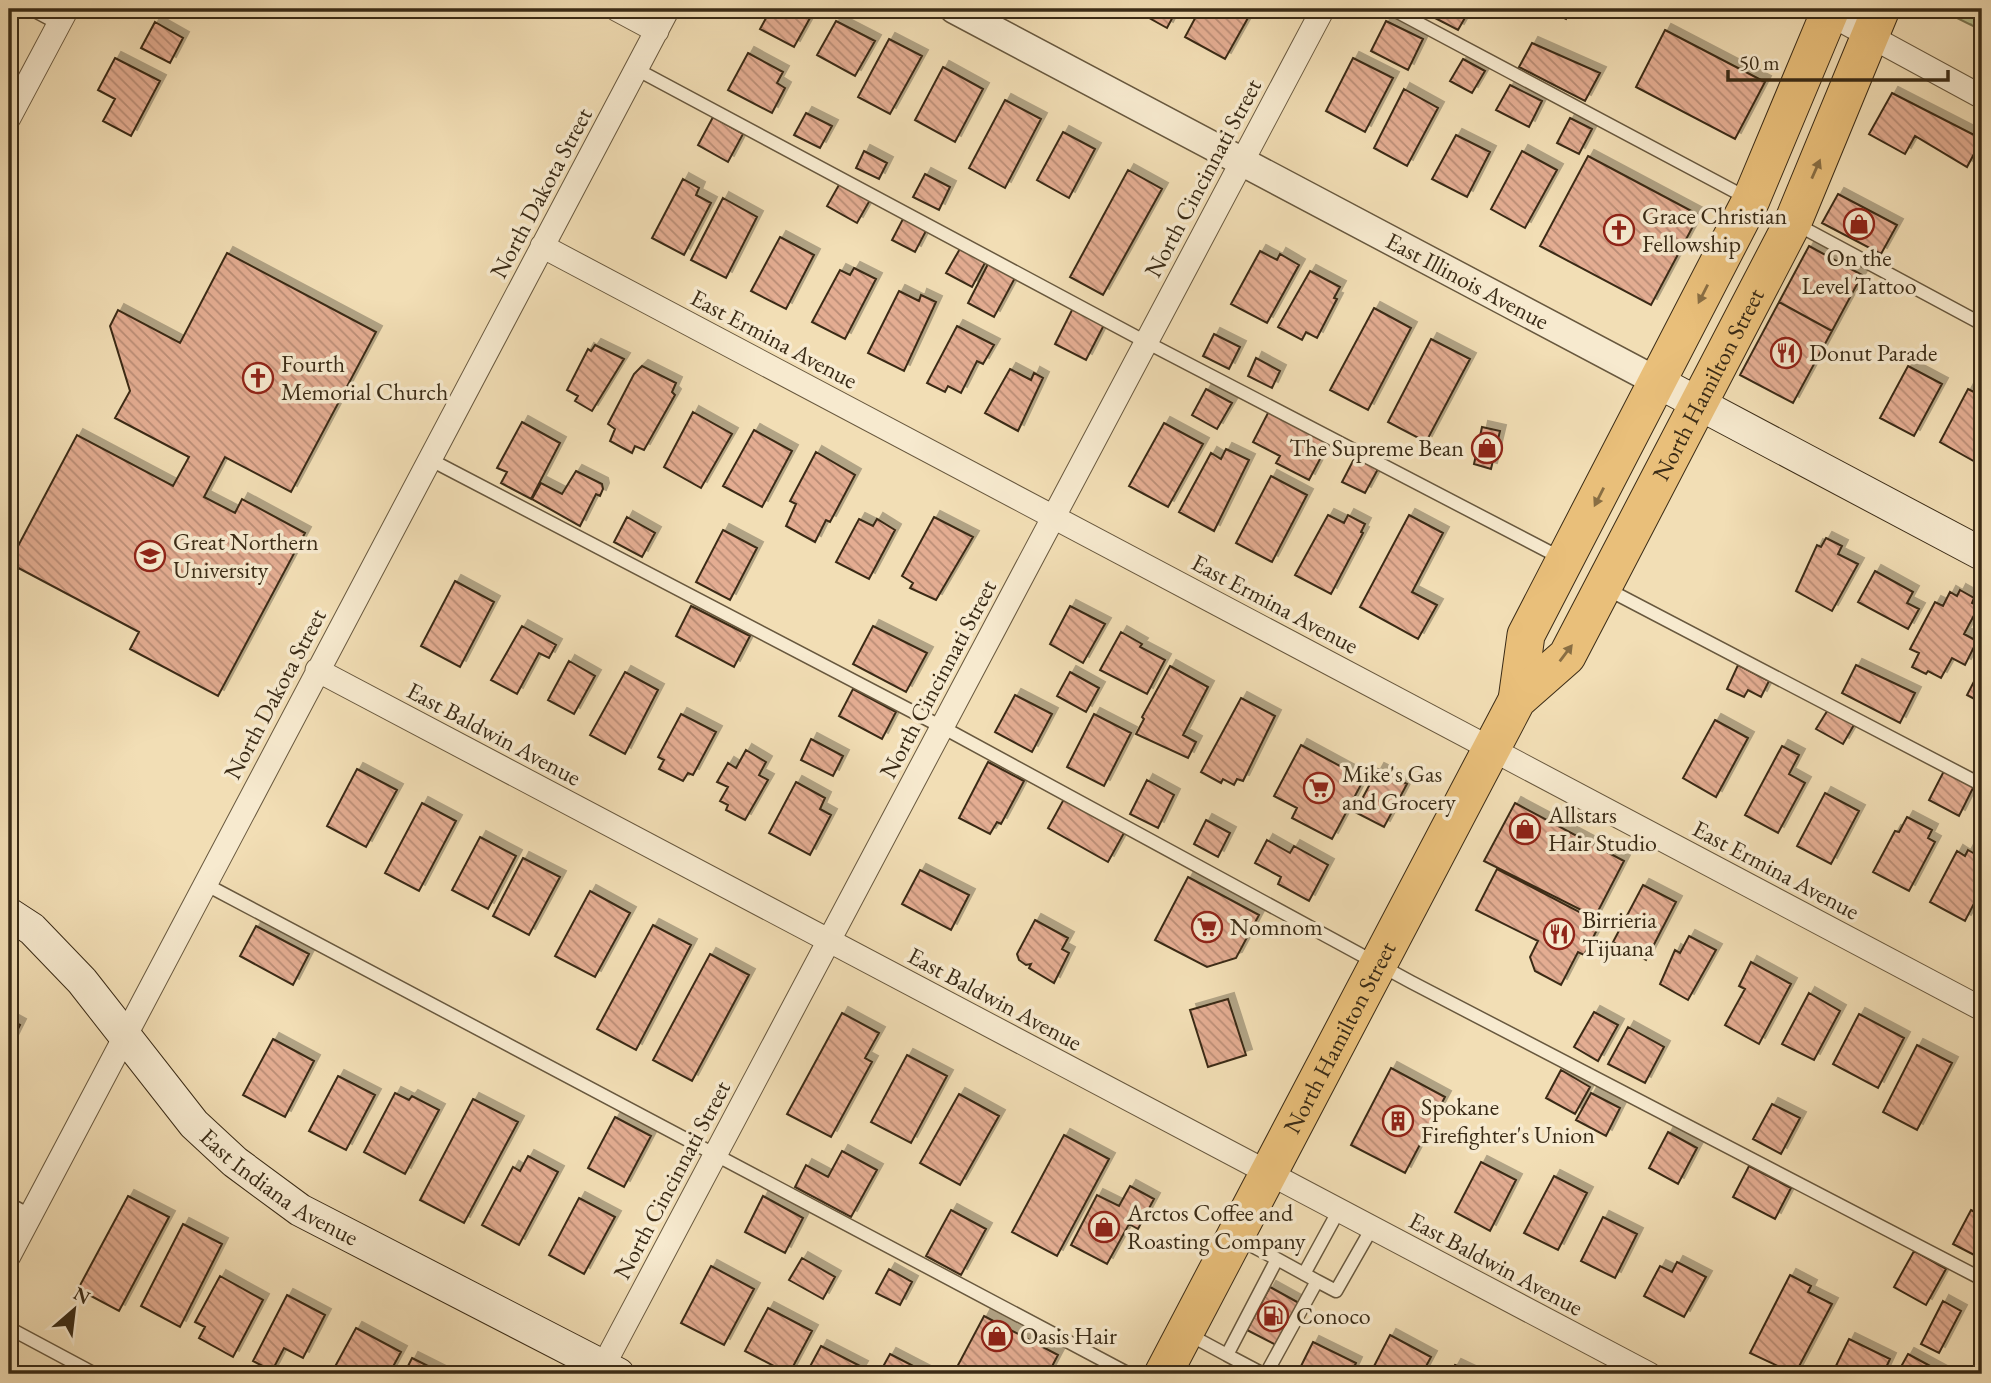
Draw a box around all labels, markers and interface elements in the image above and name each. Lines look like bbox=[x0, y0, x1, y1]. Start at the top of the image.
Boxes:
scale bar bbox=[1728, 38, 1949, 82]
text: 50 m bbox=[1739, 49, 1780, 76]
street label: North Cincinnati Street bbox=[1137, 73, 1268, 282]
street label: North Dakota Street bbox=[482, 102, 599, 284]
one-way arrow bbox=[1811, 158, 1822, 179]
place label: Grace Christian Fellowship bbox=[1642, 200, 1788, 259]
shop icon: On the Level Tattoo bbox=[1842, 207, 1876, 241]
church icon: Grace Christian Fellowship bbox=[1602, 213, 1636, 247]
street label: East Illinois Avenue bbox=[1381, 225, 1555, 336]
place label: On the Level Tattoo bbox=[1801, 242, 1917, 301]
street label: East Ermina Avenue bbox=[685, 282, 863, 396]
street label: North Hamilton Street bbox=[1645, 282, 1771, 486]
one-way arrow bbox=[1697, 284, 1709, 304]
restaurant icon: Donut Parade bbox=[1769, 336, 1803, 370]
place label: Donut Parade bbox=[1809, 337, 1937, 368]
place label: Fourth Memorial Church bbox=[281, 348, 448, 407]
church icon: Fourth Memorial Church bbox=[241, 361, 275, 395]
shop icon: The Supreme Bean bbox=[1470, 431, 1504, 465]
place label: The Supreme Bean bbox=[1289, 432, 1464, 463]
one-way arrow bbox=[1593, 487, 1605, 507]
place label: Great Northern University bbox=[173, 526, 319, 585]
school or university icon: Great Northern University bbox=[133, 539, 167, 573]
street label: East Ermina Avenue bbox=[1186, 547, 1364, 661]
street label: North Cincinnati Street bbox=[872, 574, 1003, 783]
street label: North Dakota Street bbox=[216, 603, 333, 785]
one-way arrow bbox=[1559, 644, 1573, 663]
street label: East Baldwin Avenue bbox=[402, 675, 587, 793]
place label: Mike's Gas and Grocery bbox=[1342, 758, 1456, 817]
supermarket icon: Mike's Gas and Grocery bbox=[1302, 771, 1336, 805]
place label: Allstars Hair Studio bbox=[1547, 799, 1657, 858]
shop icon: Allstars Hair Studio bbox=[1508, 812, 1542, 846]
street label: East Ermina Avenue bbox=[1687, 813, 1865, 927]
place label: Birrieria Tijuana bbox=[1582, 904, 1657, 963]
supermarket icon: Nomnom bbox=[1190, 910, 1224, 944]
place label: Nomnom bbox=[1230, 911, 1323, 942]
restaurant icon: Birrieria Tijuana bbox=[1542, 917, 1576, 951]
street label: North Hamilton Street bbox=[1276, 936, 1403, 1139]
street label: East Baldwin Avenue bbox=[903, 940, 1088, 1058]
street label: North Cincinnati Street bbox=[606, 1075, 737, 1284]
place label: Spokane Firefighter's Union bbox=[1421, 1091, 1595, 1150]
building icon: Spokane Firefighter's Union bbox=[1381, 1104, 1415, 1138]
street label: East Indiana Avenue bbox=[193, 1121, 364, 1252]
place label: Arctos Coffee and Roasting Company bbox=[1126, 1197, 1306, 1256]
street label: East Baldwin Avenue bbox=[1404, 1205, 1589, 1323]
shop icon: Arctos Coffee and Roasting Company bbox=[1087, 1210, 1121, 1244]
north arrow bbox=[38, 1274, 108, 1344]
text: N bbox=[69, 1281, 95, 1310]
fuel station icon: Conoco bbox=[1256, 1299, 1290, 1333]
place label: Conoco bbox=[1296, 1300, 1371, 1331]
shop icon: Oasis Hair bbox=[980, 1319, 1014, 1353]
place label: Oasis Hair bbox=[1020, 1320, 1117, 1351]

